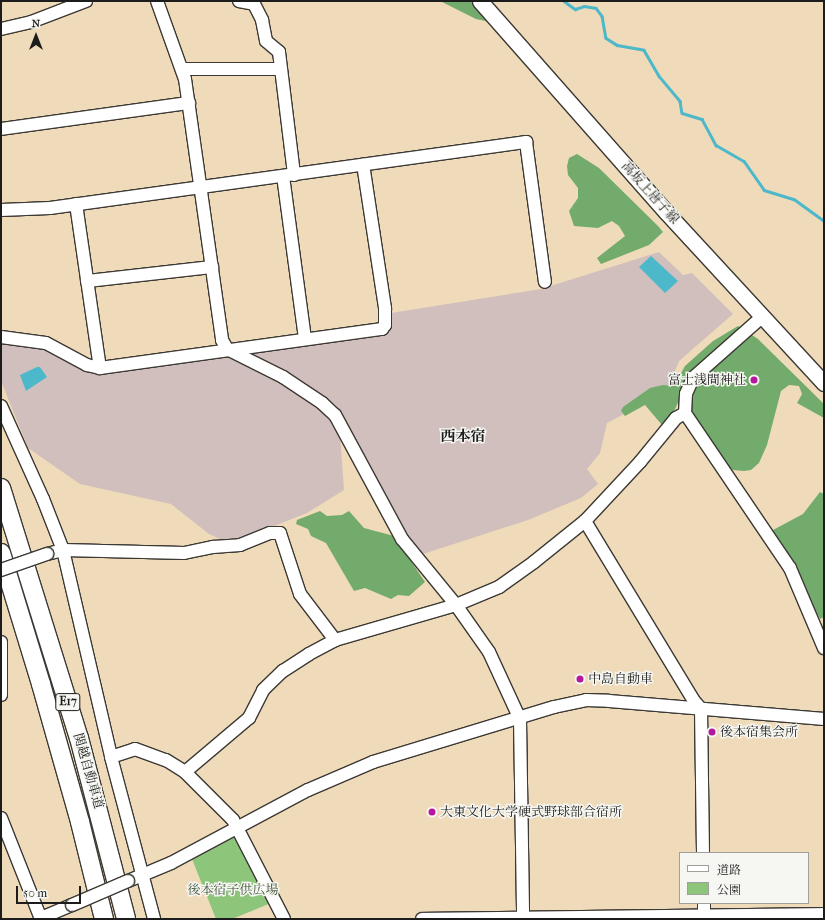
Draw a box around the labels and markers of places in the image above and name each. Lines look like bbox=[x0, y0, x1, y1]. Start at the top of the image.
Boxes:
place label: 富士浅間神社 bbox=[668, 372, 746, 388]
marker: 富士浅間神社 bbox=[749, 375, 759, 385]
place label: 中島自動車 bbox=[588, 671, 653, 687]
marker: 中島自動車 bbox=[575, 674, 585, 684]
place label: 後本宿集会所 bbox=[720, 724, 798, 740]
marker: 後本宿集会所 bbox=[707, 727, 717, 737]
place label: 大東文化大学硬式野球部合宿所 bbox=[440, 804, 622, 820]
marker: 大東文化大学硬式野球部合宿所 bbox=[427, 807, 437, 817]

